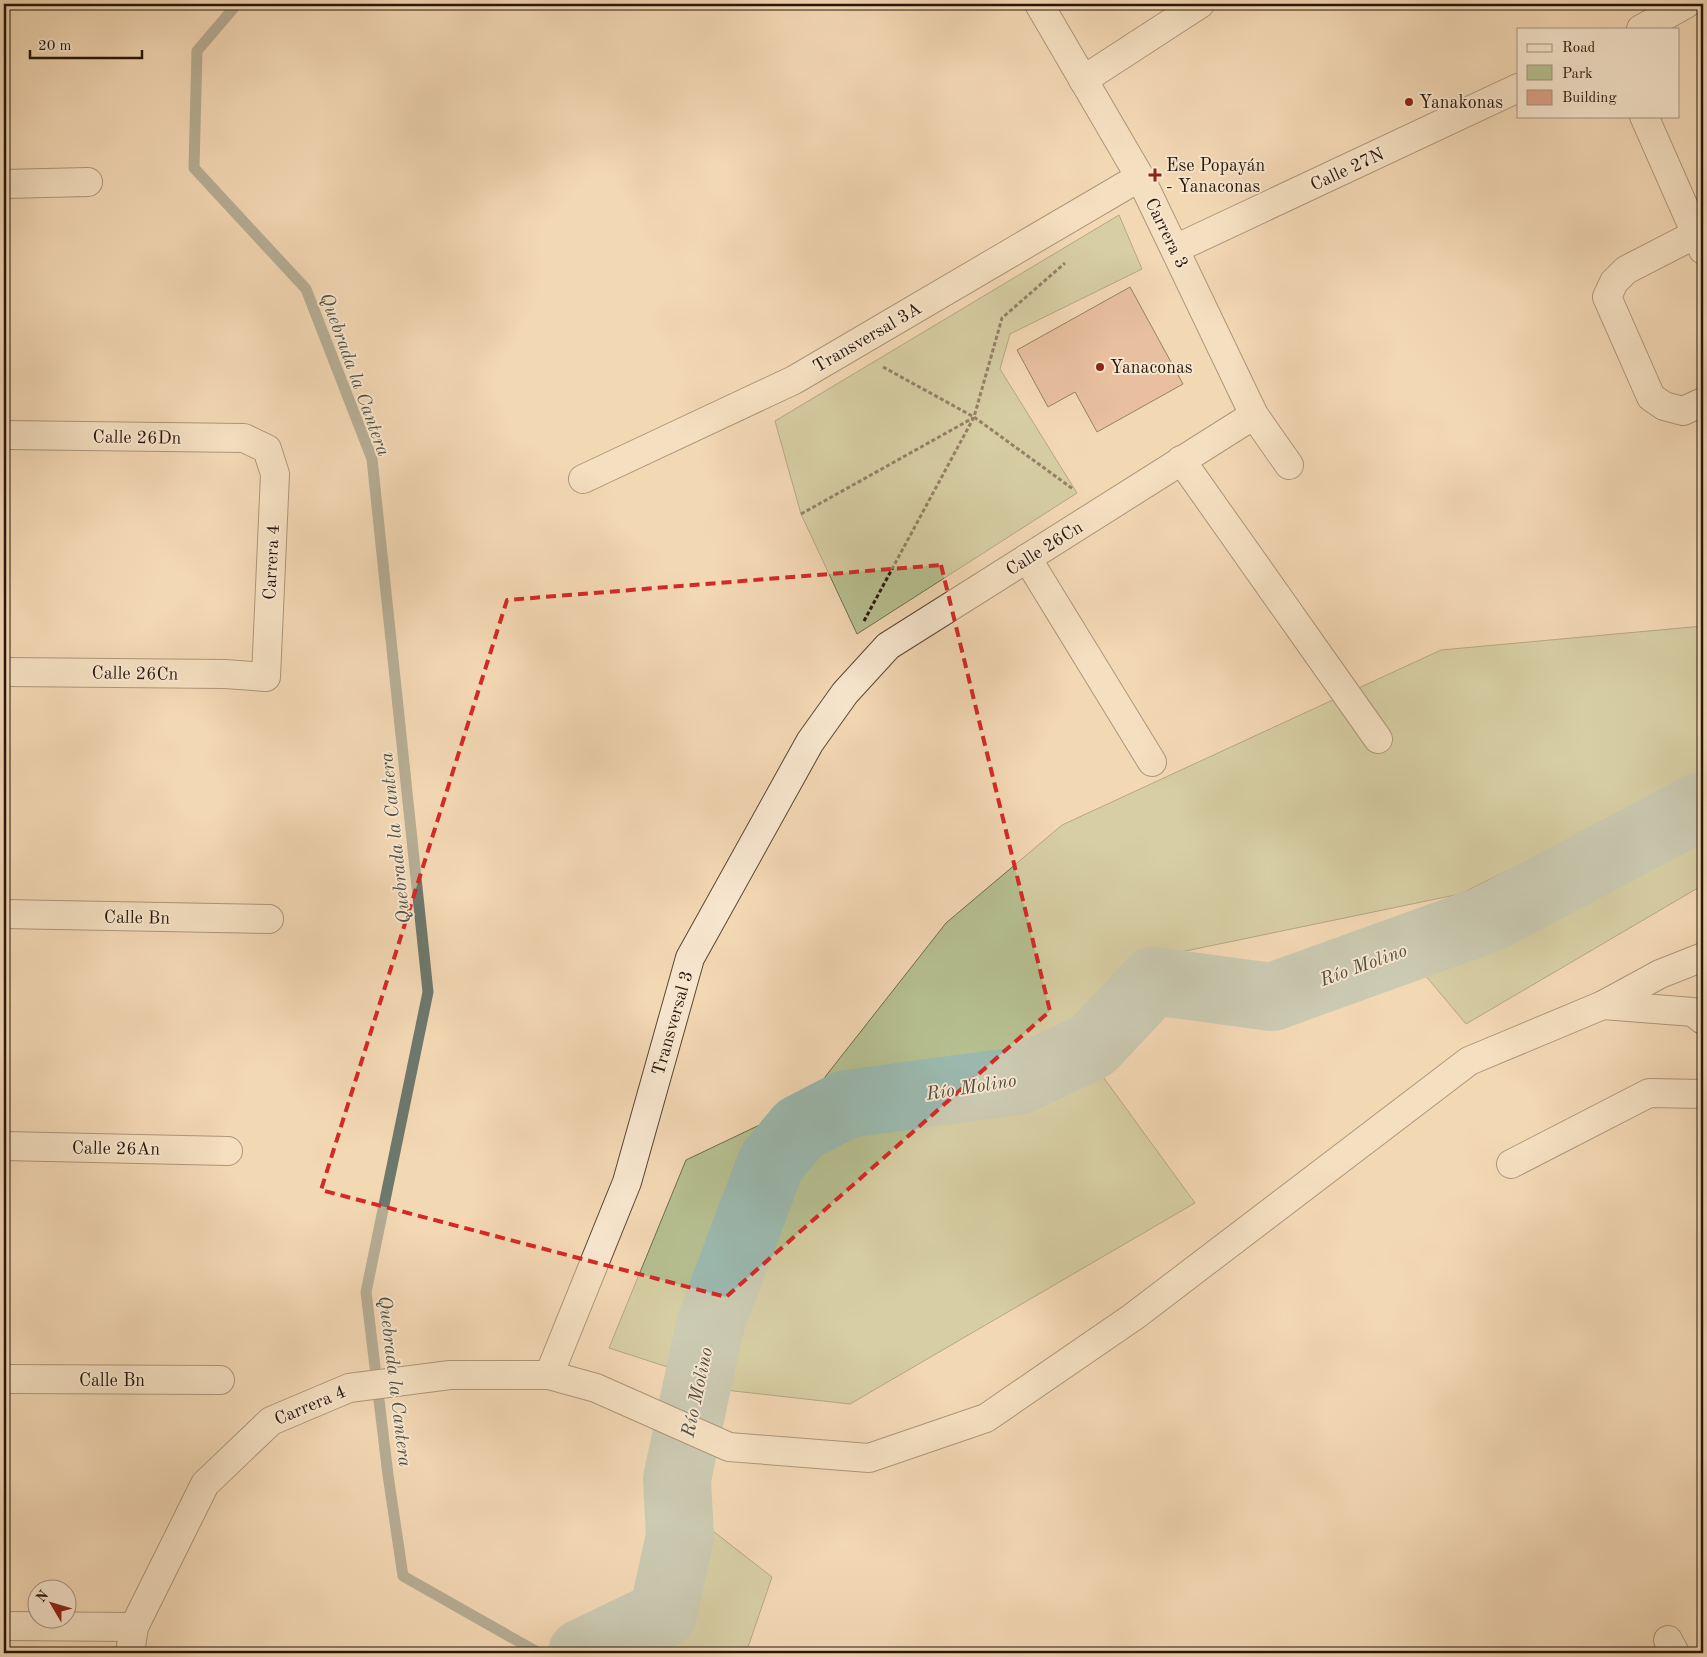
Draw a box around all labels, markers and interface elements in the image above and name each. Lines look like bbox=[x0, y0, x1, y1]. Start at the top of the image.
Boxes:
scale bar bbox=[30, 28, 142, 60]
legend bbox=[1517, 28, 1680, 118]
text: 20 m bbox=[38, 39, 72, 54]
text: Road bbox=[1562, 41, 1596, 56]
text: Park bbox=[1562, 67, 1593, 82]
text: Building bbox=[1562, 91, 1617, 106]
place label: Yanakonas bbox=[1419, 94, 1503, 112]
marker: Yanakonas bbox=[1403, 96, 1415, 108]
street label: Calle 27N bbox=[1308, 145, 1387, 195]
place label: Ese Popayán - Yanaconas bbox=[1166, 157, 1266, 196]
marker: Ese Popayán - Yanaconas bbox=[1148, 168, 1162, 182]
street label: Carrera 3 bbox=[1141, 195, 1191, 271]
water label: Quebrada la Cantera bbox=[315, 291, 392, 459]
street label: Transversal 3A bbox=[810, 300, 925, 376]
place label: Yanaconas bbox=[1110, 359, 1193, 377]
marker: Yanaconas bbox=[1094, 361, 1106, 373]
street label: Calle 26Dn bbox=[93, 428, 182, 448]
street label: Calle 26Cn bbox=[1003, 518, 1086, 579]
street label: Carrera 4 bbox=[261, 524, 283, 600]
street label: Calle 26Cn bbox=[92, 664, 179, 684]
water label: Quebrada la Cantera bbox=[378, 751, 415, 924]
street label: Calle Bn bbox=[104, 908, 170, 928]
water label: Río Molino bbox=[1317, 942, 1410, 991]
street label: Transversal 3 bbox=[649, 969, 697, 1078]
water label: Río Molino bbox=[924, 1072, 1018, 1105]
street label: Calle 26An bbox=[72, 1139, 161, 1159]
water label: Quebrada la Cantera bbox=[374, 1295, 413, 1468]
water label: Río Molino bbox=[679, 1346, 717, 1440]
street label: Calle Bn bbox=[79, 1372, 145, 1390]
street label: Carrera 4 bbox=[272, 1383, 349, 1429]
north arrow bbox=[28, 1580, 78, 1630]
text: N bbox=[34, 1588, 52, 1605]

